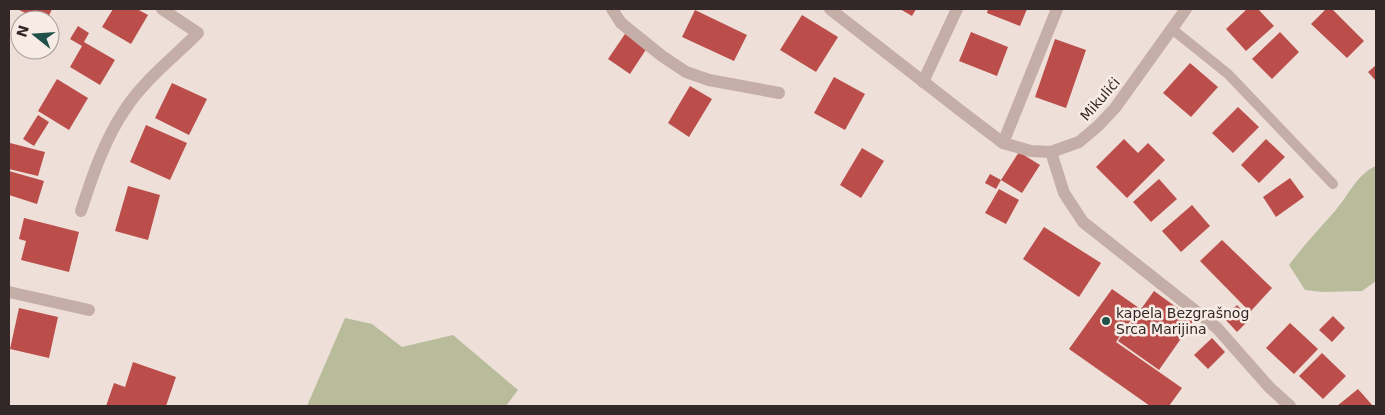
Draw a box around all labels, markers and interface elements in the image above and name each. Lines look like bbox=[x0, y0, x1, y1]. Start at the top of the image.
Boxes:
north arrow bbox=[10, 10, 60, 60]
text: N bbox=[13, 23, 32, 39]
street label: Mikulići bbox=[1077, 74, 1123, 124]
place label: kapela Bezgrašnog Srca Marijina bbox=[1116, 305, 1249, 337]
marker: kapela Bezgrašnog Srca Marijina bbox=[1100, 315, 1112, 327]

